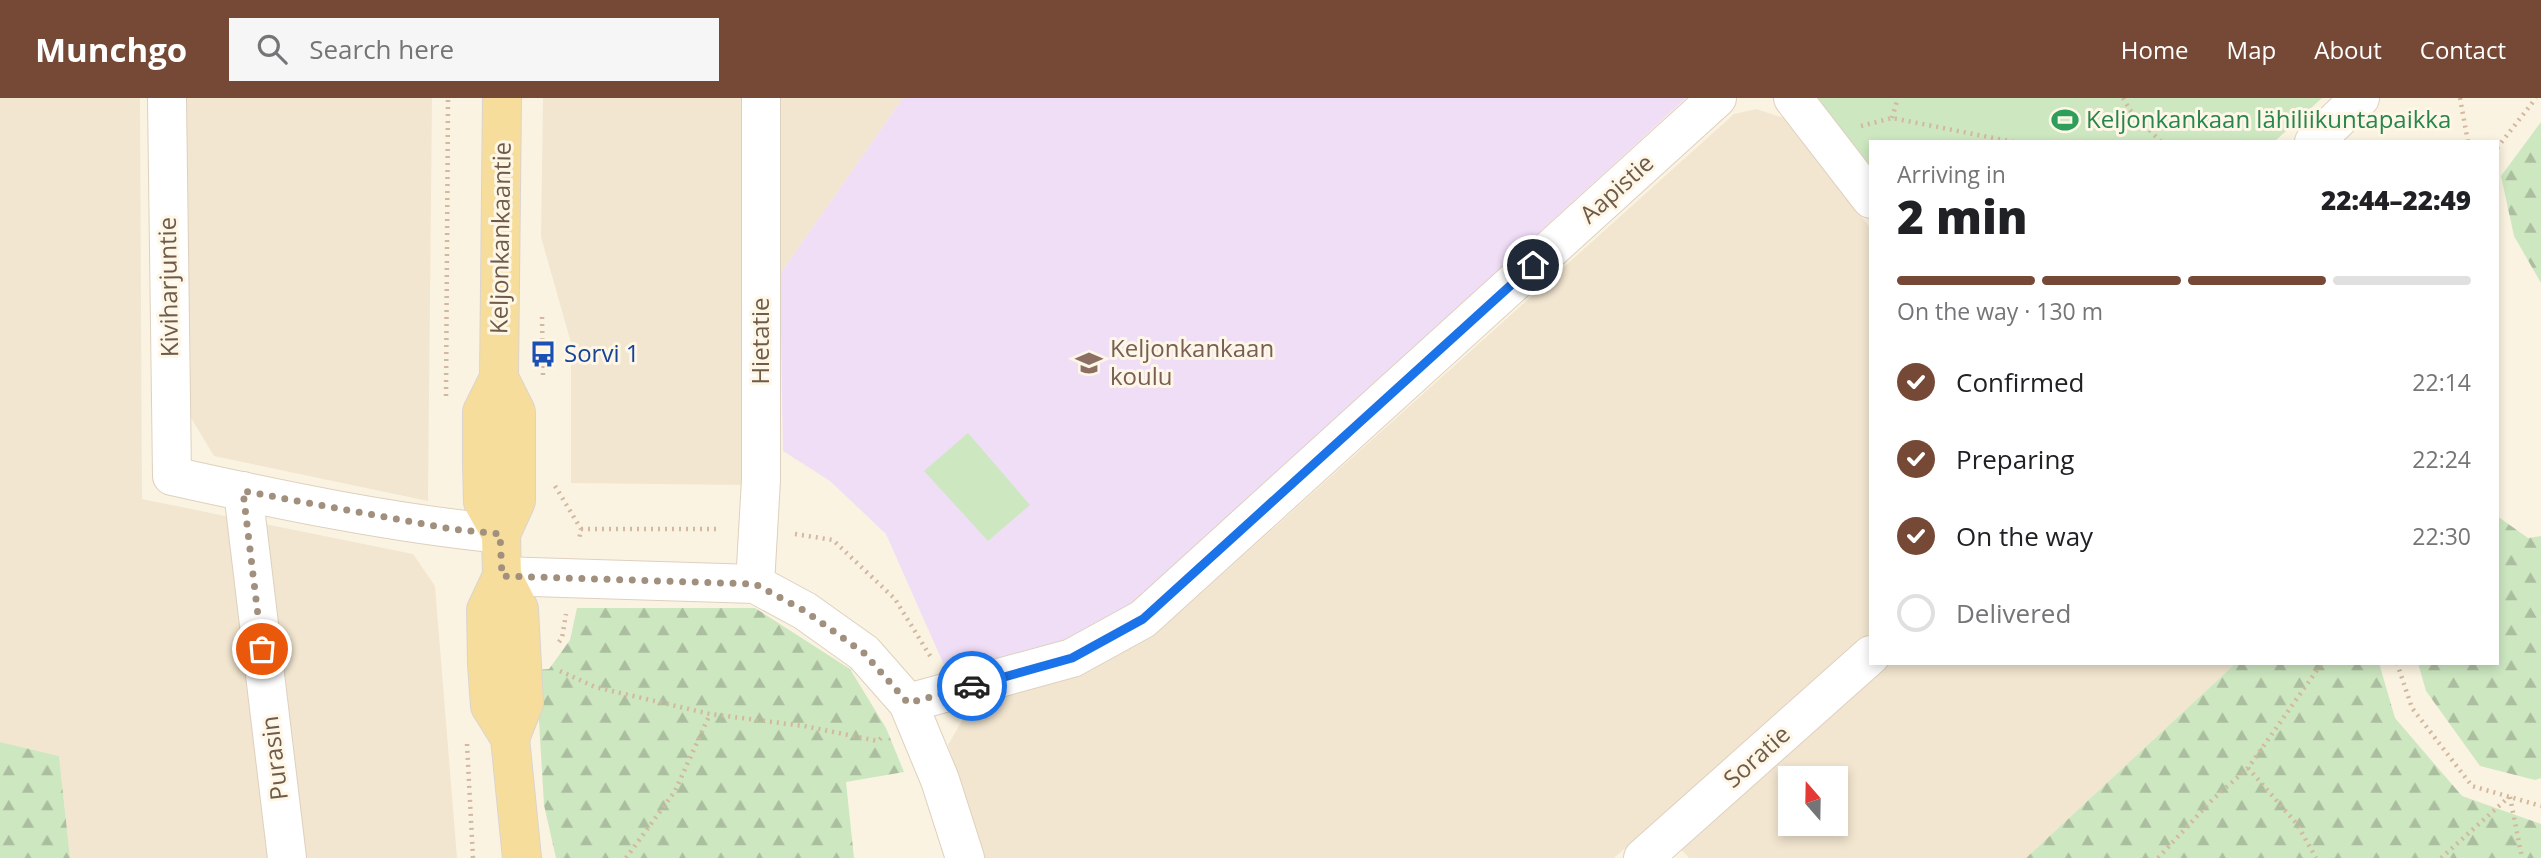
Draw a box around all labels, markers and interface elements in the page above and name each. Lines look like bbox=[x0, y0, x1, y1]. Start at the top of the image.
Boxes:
search box bbox=[229, 18, 719, 81]
text: Munchgo bbox=[35, 27, 187, 72]
icon: search bbox=[253, 30, 291, 68]
text: Search here bbox=[309, 31, 454, 67]
text: Home bbox=[2121, 33, 2189, 66]
text: Map bbox=[2227, 33, 2276, 66]
text: About bbox=[2314, 33, 2382, 66]
text: Contact bbox=[2420, 33, 2506, 66]
place label: Keljonkankaan lähiliikuntapaikka bbox=[2086, 102, 2451, 135]
sports icon: Keljonkankaan lähiliikuntapaikka bbox=[2050, 105, 2080, 135]
street label: Keljonkankaantie bbox=[481, 142, 518, 334]
street label: Aapistie bbox=[1572, 146, 1660, 230]
text: Arriving in bbox=[1897, 158, 2006, 190]
text: 22:44–22:49 bbox=[2321, 182, 2471, 218]
text: 2 min bbox=[1897, 185, 2028, 247]
street label: Kiviharjuntie bbox=[150, 217, 185, 357]
pin bbox=[1503, 235, 1563, 295]
icon: home bbox=[1514, 246, 1552, 284]
text: On the way · 130 m bbox=[1897, 295, 2103, 327]
street label: Hietatie bbox=[743, 297, 776, 385]
place label: Keljonkankaan koulu bbox=[1110, 331, 1274, 392]
place label: Sorvi 1 bbox=[564, 336, 639, 369]
bus stop icon: Sorvi 1 bbox=[528, 339, 558, 369]
school or university icon: Keljonkankaan koulu bbox=[1074, 348, 1104, 378]
icon: check bbox=[1897, 363, 1935, 401]
text: Confirmed bbox=[1956, 364, 2084, 400]
text: 22:14 bbox=[2412, 366, 2471, 398]
icon: check bbox=[1897, 440, 1935, 478]
text: Preparing bbox=[1956, 441, 2074, 477]
text: 22:24 bbox=[2412, 443, 2471, 475]
icon: check bbox=[1897, 517, 1935, 555]
text: On the way bbox=[1956, 518, 2093, 554]
text: 22:30 bbox=[2412, 520, 2471, 552]
text: Delivered bbox=[1956, 595, 2071, 631]
pin bbox=[232, 619, 292, 679]
icon: bag bbox=[243, 630, 281, 668]
courier bbox=[937, 651, 1007, 721]
icon: car bbox=[953, 667, 991, 705]
street label: Purasin bbox=[252, 714, 295, 802]
street label: Soratie bbox=[1716, 717, 1796, 795]
north arrow bbox=[1778, 766, 1848, 836]
map controls bbox=[1778, 766, 1848, 836]

